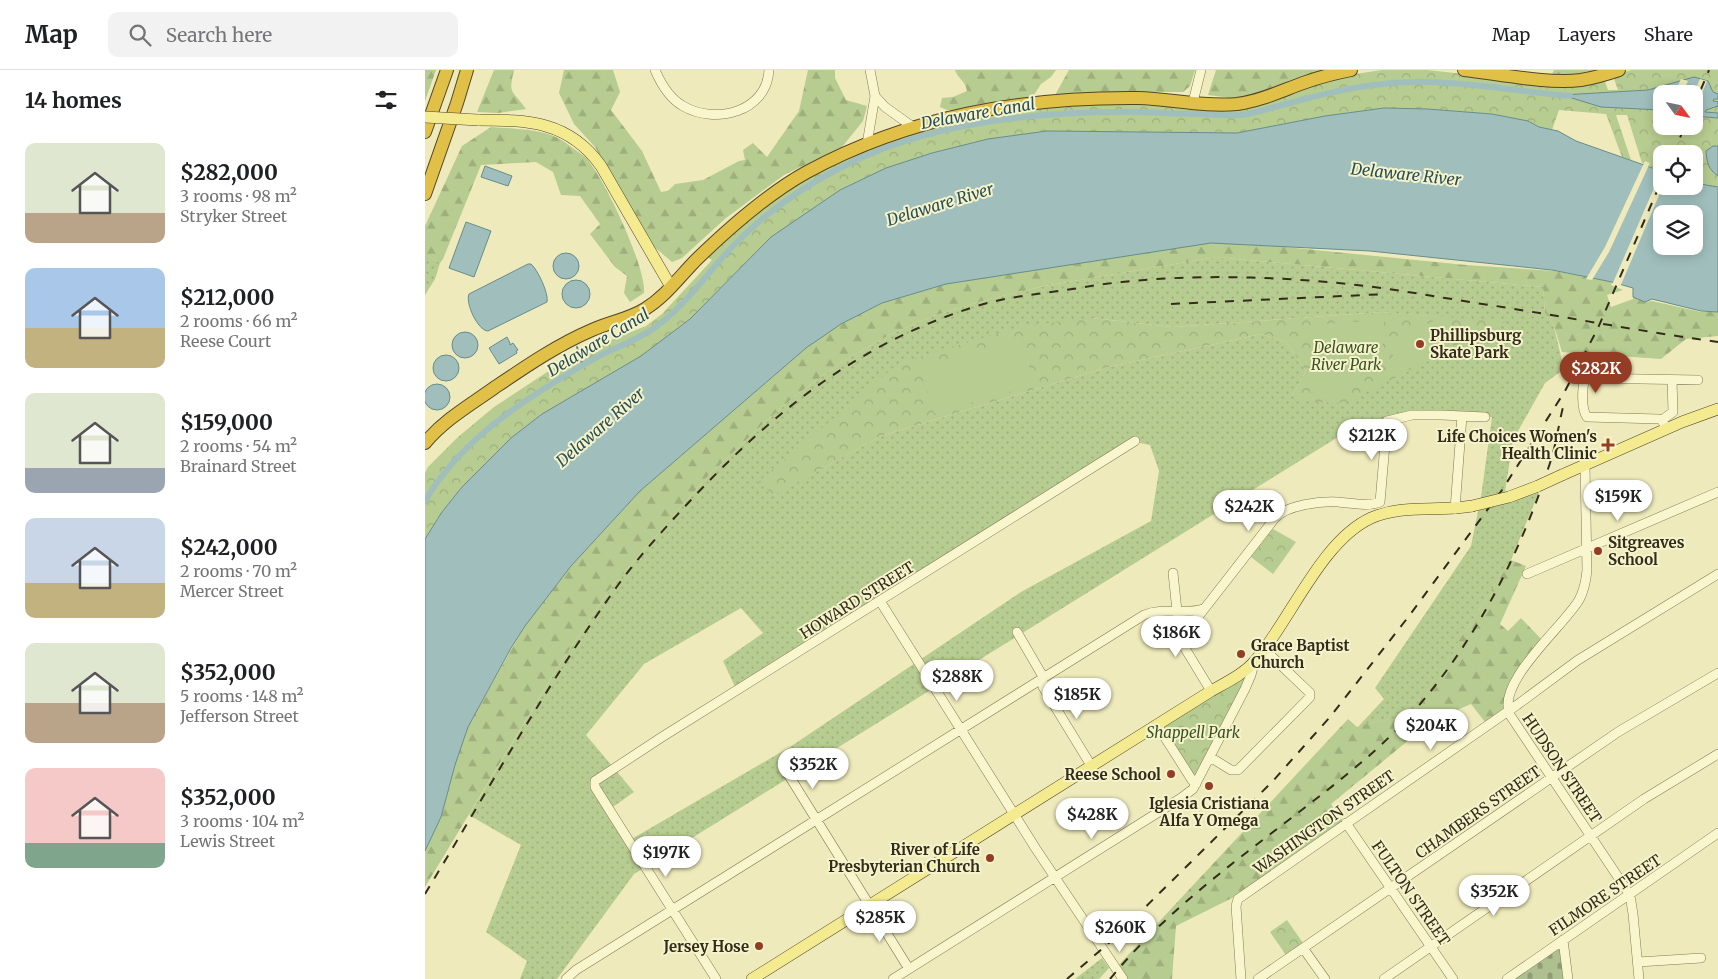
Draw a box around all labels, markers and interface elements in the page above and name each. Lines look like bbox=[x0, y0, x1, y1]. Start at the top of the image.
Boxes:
search box bbox=[108, 12, 458, 57]
text: Map bbox=[25, 19, 78, 50]
icon: search bbox=[126, 21, 154, 49]
text: Search here bbox=[166, 23, 272, 47]
text: Map bbox=[1492, 23, 1530, 46]
text: Layers bbox=[1558, 23, 1616, 46]
text: Share bbox=[1644, 23, 1693, 46]
north arrow bbox=[1653, 85, 1703, 135]
map controls bbox=[1653, 85, 1703, 255]
icon: filters bbox=[372, 86, 400, 114]
text: 14 homes bbox=[25, 87, 122, 114]
water label: Delaware Canal bbox=[918, 93, 1037, 133]
button: locate bbox=[1653, 145, 1703, 195]
water label: Delaware River bbox=[1349, 158, 1463, 190]
text: $282,000 bbox=[180, 159, 278, 186]
icon: home bbox=[65, 163, 125, 223]
water label: Delaware River bbox=[883, 178, 996, 230]
text: 3 rooms · 98 m² bbox=[180, 186, 297, 206]
button: layers bbox=[1653, 205, 1703, 255]
text: Stryker Street bbox=[180, 206, 287, 226]
text: $212,000 bbox=[180, 284, 274, 311]
icon: home bbox=[65, 288, 125, 348]
water label: Delaware Canal bbox=[542, 304, 653, 381]
text: 2 rooms · 66 m² bbox=[180, 311, 297, 331]
place label: Phillipsburg Skate Park bbox=[1430, 326, 1522, 362]
text: Reese Court bbox=[180, 331, 271, 351]
park label: Delaware River Park bbox=[1311, 338, 1382, 374]
marker: Phillipsburg Skate Park bbox=[1414, 338, 1426, 350]
pin: $282K bbox=[1561, 352, 1631, 394]
text: $282K bbox=[1571, 358, 1621, 378]
water label: Delaware River bbox=[551, 383, 649, 472]
text: $159,000 bbox=[180, 409, 273, 436]
icon: home bbox=[65, 413, 125, 473]
pin: $212K bbox=[1337, 418, 1407, 461]
text: $212K bbox=[1348, 425, 1396, 445]
place label: Life Choices Women's Health Clinic bbox=[1437, 427, 1597, 463]
text: 2 rooms · 54 m² bbox=[180, 436, 297, 456]
marker: Life Choices Women's Health Clinic bbox=[1601, 438, 1615, 452]
text: Brainard Street bbox=[180, 456, 297, 476]
pin: $159K bbox=[1583, 480, 1653, 522]
text: $159K bbox=[1594, 486, 1642, 506]
pin: $242K bbox=[1214, 490, 1284, 532]
text: $242K bbox=[1224, 496, 1274, 516]
place label: Sitgreaves School bbox=[1608, 533, 1685, 569]
text: $242,000 bbox=[180, 534, 278, 561]
icon: home bbox=[65, 538, 125, 598]
marker: Sitgreaves School bbox=[1592, 545, 1604, 557]
street label: HOWARD STREET bbox=[796, 557, 918, 643]
text: 2 rooms · 70 m² bbox=[180, 561, 297, 581]
text: Mercer Street bbox=[180, 581, 284, 601]
pin: $186K bbox=[1141, 616, 1211, 658]
text: $186K bbox=[1152, 622, 1200, 642]
place label: Grace Baptist Church bbox=[1251, 636, 1350, 672]
marker: Grace Baptist Church bbox=[1235, 648, 1247, 660]
text: $352,000 bbox=[180, 659, 276, 686]
pin: $288K bbox=[922, 660, 992, 702]
icon: home bbox=[65, 663, 125, 723]
text: $288K bbox=[932, 666, 982, 686]
pin: $185K bbox=[1042, 678, 1112, 720]
text: $185K bbox=[1053, 684, 1101, 704]
text: 5 rooms · 148 m² bbox=[180, 686, 304, 706]
text: Jefferson Street bbox=[180, 706, 299, 726]
pin: $204K bbox=[1396, 708, 1466, 751]
street label: HUDSON STREET bbox=[1518, 710, 1606, 827]
text: $204K bbox=[1405, 715, 1457, 735]
park label: Shappell Park bbox=[1146, 723, 1241, 742]
pin: $352K bbox=[778, 748, 848, 790]
text: $352K bbox=[789, 754, 837, 774]
street label: CHAMBERS STREET bbox=[1412, 761, 1545, 863]
place label: Reese School bbox=[1065, 765, 1161, 784]
street label: WASHINGTON STREET bbox=[1249, 766, 1399, 879]
marker: Reese School bbox=[1165, 768, 1177, 780]
marker: Iglesia Cristiana Alfa Y Omega bbox=[1203, 780, 1215, 792]
text: $352,000 bbox=[180, 784, 276, 811]
icon: home bbox=[65, 788, 125, 848]
place label: Iglesia Cristiana Alfa Y Omega bbox=[1149, 794, 1270, 830]
pin: $428K bbox=[1057, 798, 1127, 840]
text: $428K bbox=[1067, 804, 1117, 824]
text: 3 rooms · 104 m² bbox=[180, 811, 304, 831]
text: Lewis Street bbox=[180, 831, 275, 851]
pin: $197K bbox=[631, 836, 701, 878]
street label: FULTON STREET bbox=[1368, 837, 1455, 950]
place label: River of Life Presbyterian Church bbox=[828, 840, 980, 876]
text: $197K bbox=[642, 842, 690, 862]
street label: FILMORE STREET bbox=[1545, 850, 1665, 940]
marker: River of Life Presbyterian Church bbox=[984, 852, 996, 864]
pin: $352K bbox=[1459, 874, 1529, 917]
text: $352K bbox=[1470, 881, 1518, 901]
pin: $285K bbox=[845, 900, 915, 943]
text: $285K bbox=[855, 907, 905, 927]
pin: $260K bbox=[1085, 910, 1155, 953]
text: $260K bbox=[1094, 917, 1146, 937]
place label: Jersey Hose bbox=[662, 937, 749, 956]
marker: Jersey Hose bbox=[753, 940, 765, 952]

